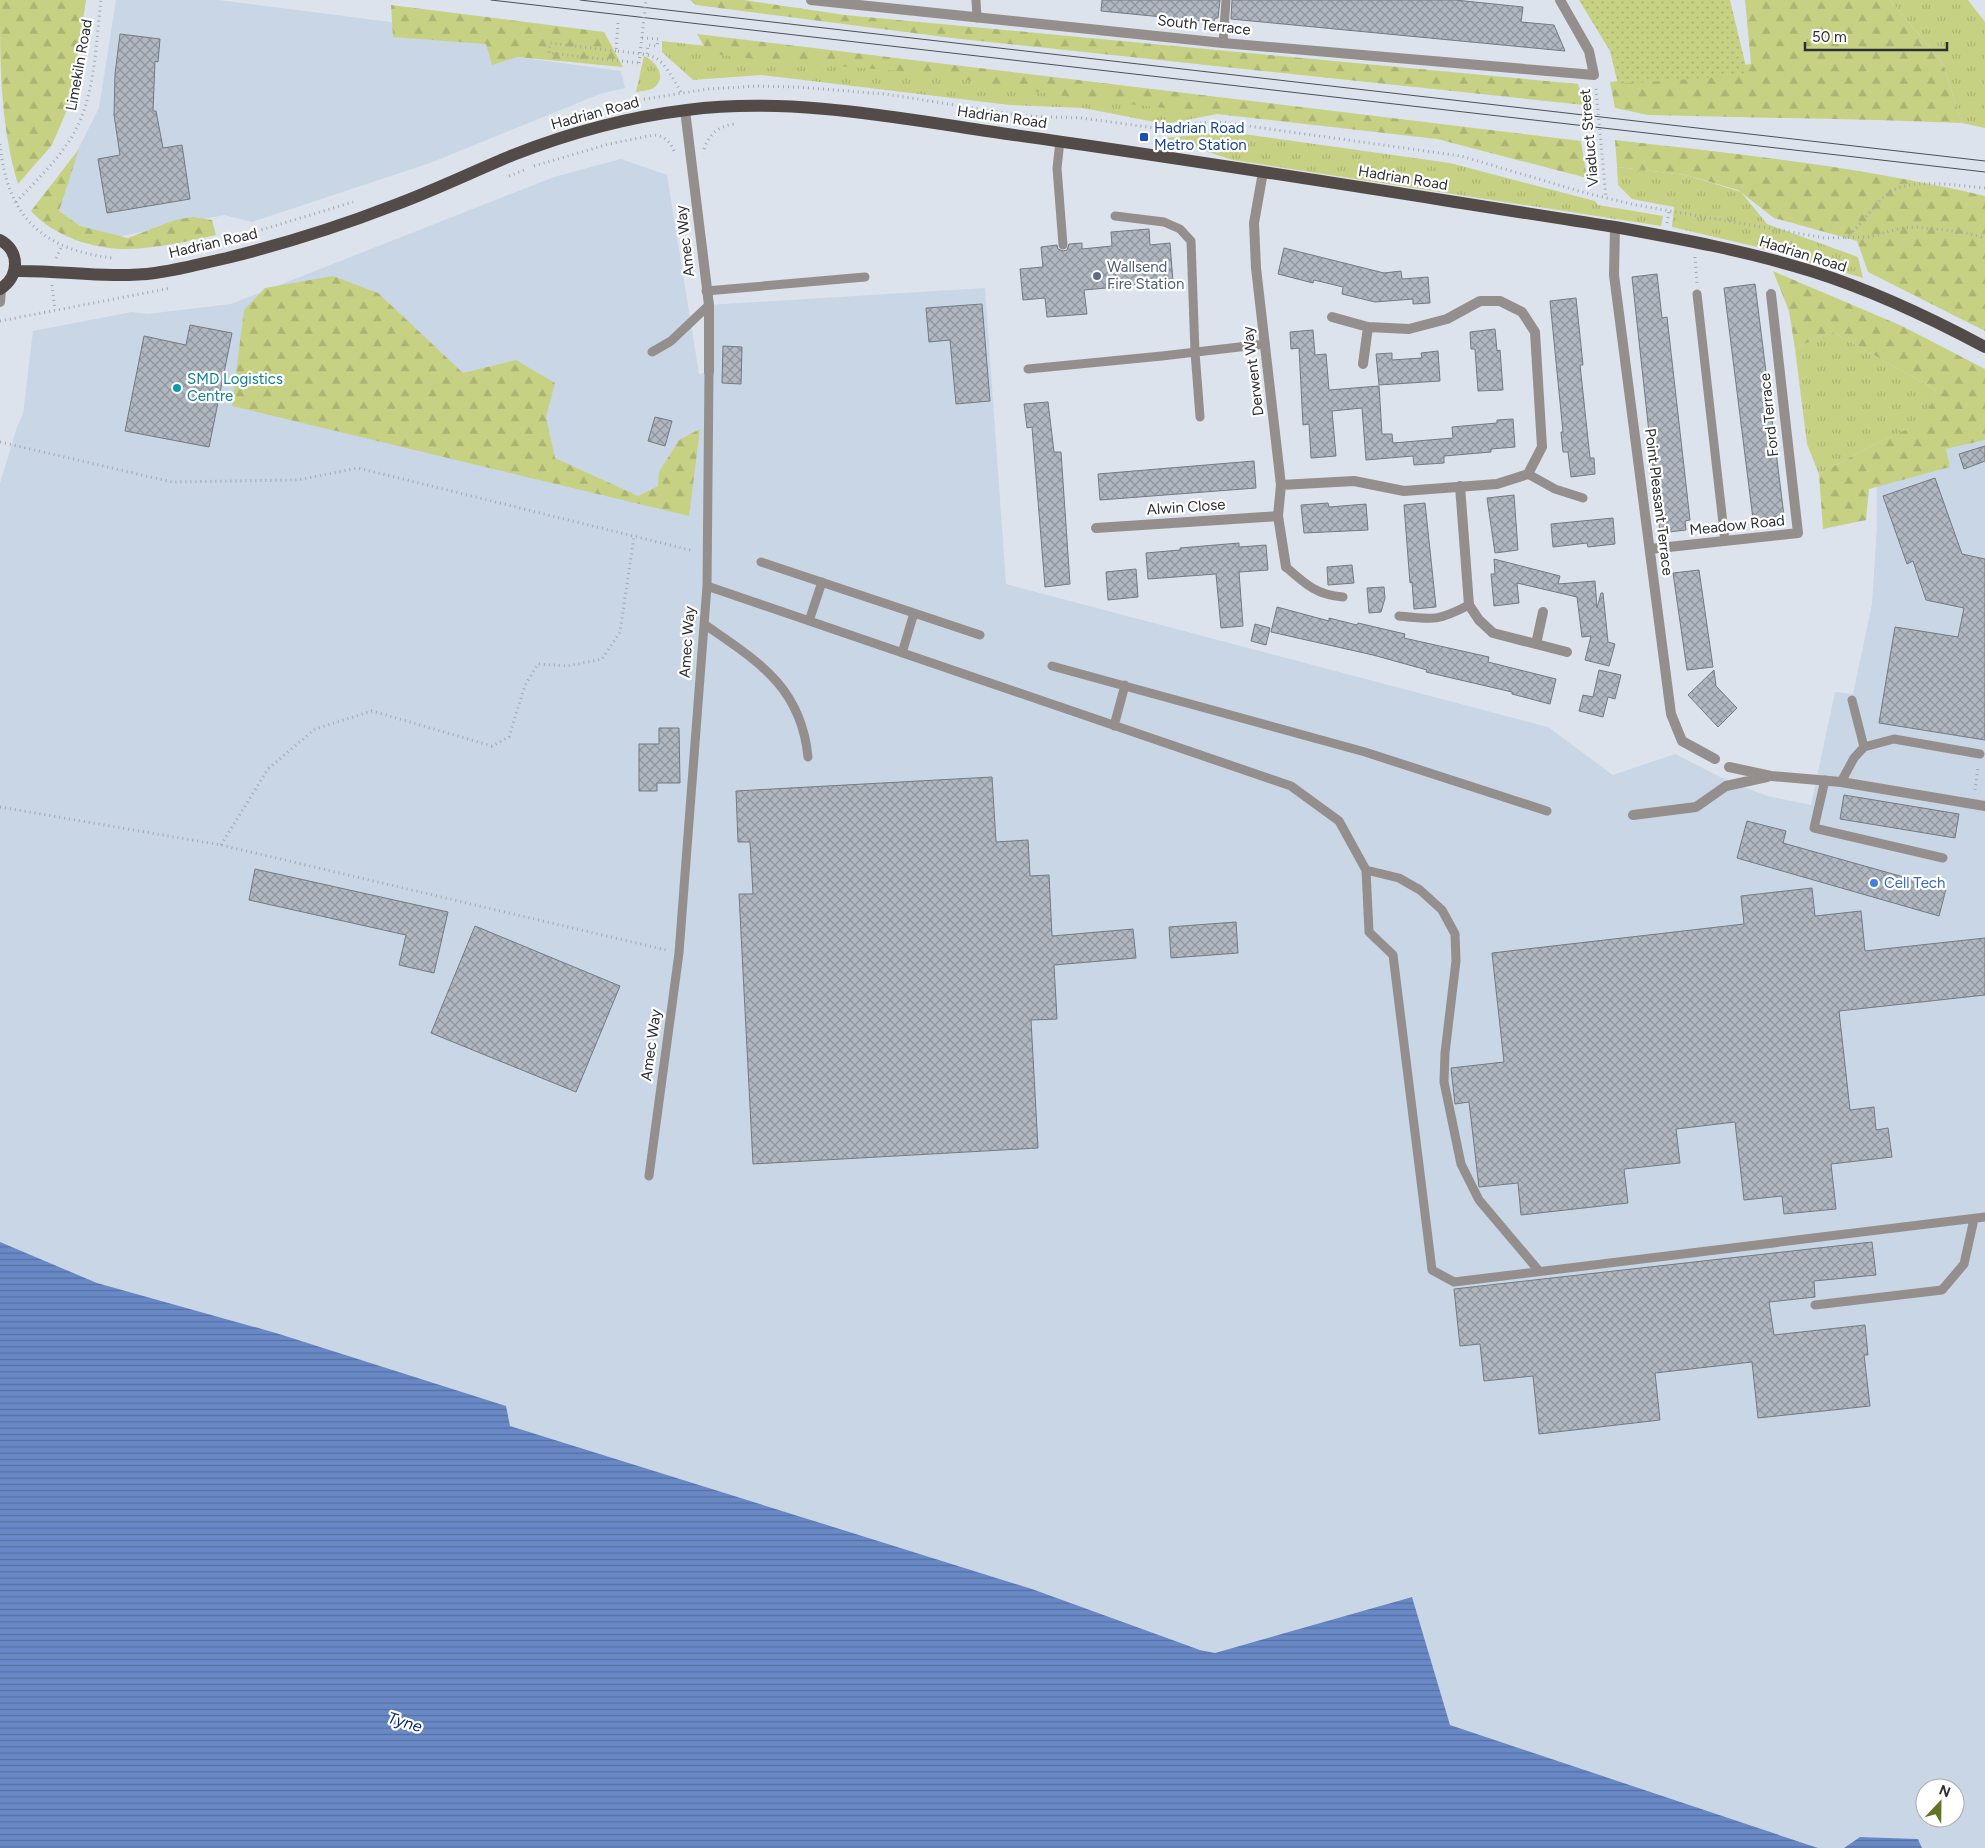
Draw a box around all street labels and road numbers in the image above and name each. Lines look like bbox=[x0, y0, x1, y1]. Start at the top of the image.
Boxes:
street label: South Terrace bbox=[1156, 11, 1252, 39]
street label: Limekiln Road bbox=[62, 18, 96, 112]
street label: Viaduct Street bbox=[1576, 88, 1602, 188]
street label: Hadrian Road bbox=[549, 93, 641, 133]
street label: Hadrian Road bbox=[956, 102, 1048, 132]
street label: Hadrian Road bbox=[1357, 162, 1449, 194]
street label: Amec Way bbox=[672, 204, 698, 278]
street label: Hadrian Road bbox=[167, 224, 259, 262]
street label: Hadrian Road bbox=[1757, 232, 1849, 276]
street label: Derwent Way bbox=[1239, 325, 1267, 417]
street label: Ford Terrace bbox=[1756, 372, 1782, 458]
street label: Point Pleasant Terrace bbox=[1641, 427, 1677, 577]
street label: Alwin Close bbox=[1146, 495, 1226, 519]
street label: Meadow Road bbox=[1688, 511, 1786, 539]
street label: Amec Way bbox=[676, 605, 699, 679]
street label: Amec Way bbox=[637, 1008, 665, 1082]

